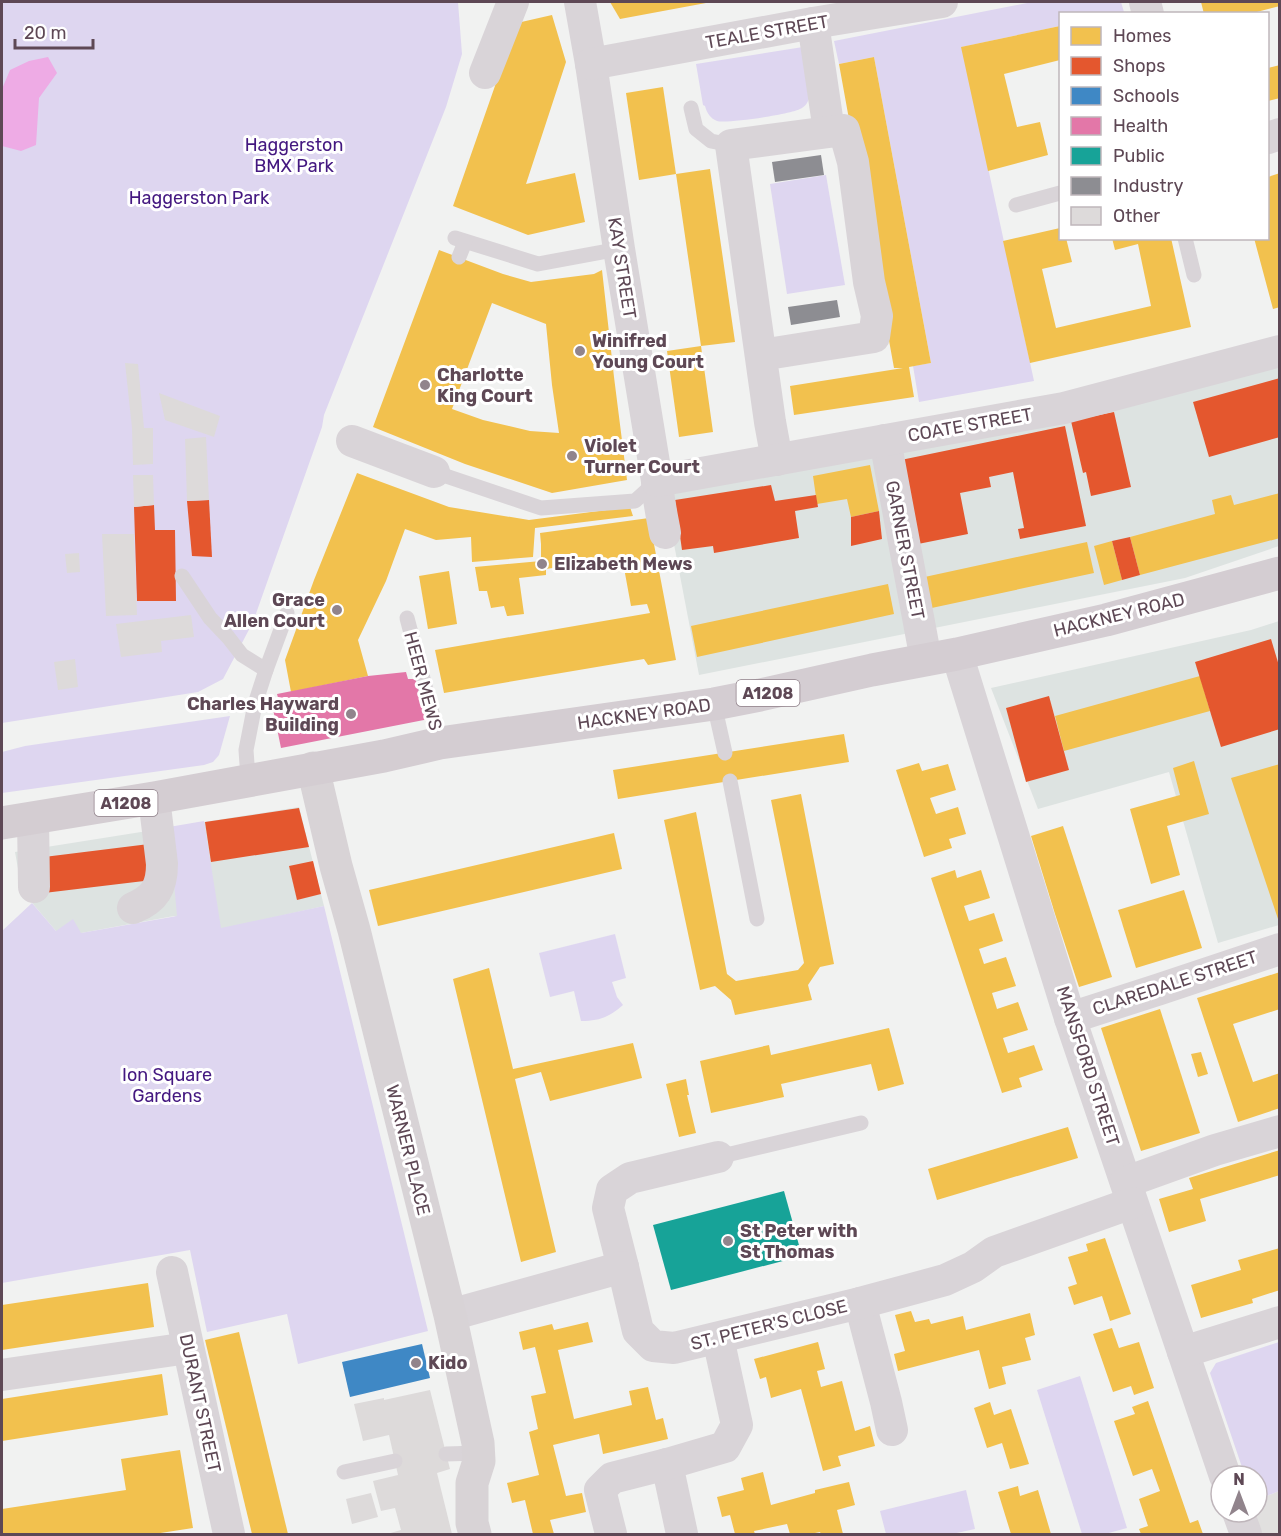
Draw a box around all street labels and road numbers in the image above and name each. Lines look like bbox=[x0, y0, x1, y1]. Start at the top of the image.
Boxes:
street label: TEALE STREET bbox=[704, 10, 830, 54]
street label: KAY STREET bbox=[603, 216, 641, 320]
street label: COATE STREET bbox=[906, 403, 1034, 447]
street label: GARNER STREET bbox=[881, 479, 929, 621]
street label: HACKNEY ROAD bbox=[1051, 588, 1187, 642]
street label: HEER MEWS bbox=[399, 629, 447, 733]
road number: A1208 bbox=[736, 680, 800, 706]
street label: HACKNEY ROAD bbox=[576, 694, 712, 734]
road number: A1208 bbox=[94, 790, 158, 816]
street label: CLAREDALE STREET bbox=[1090, 946, 1260, 1020]
street label: MANSFORD STREET bbox=[1052, 983, 1124, 1149]
street label: WARNER PLACE bbox=[381, 1082, 435, 1218]
street label: ST. PETER'S CLOSE bbox=[688, 1295, 850, 1355]
street label: DURANT STREET bbox=[175, 1332, 225, 1474]

